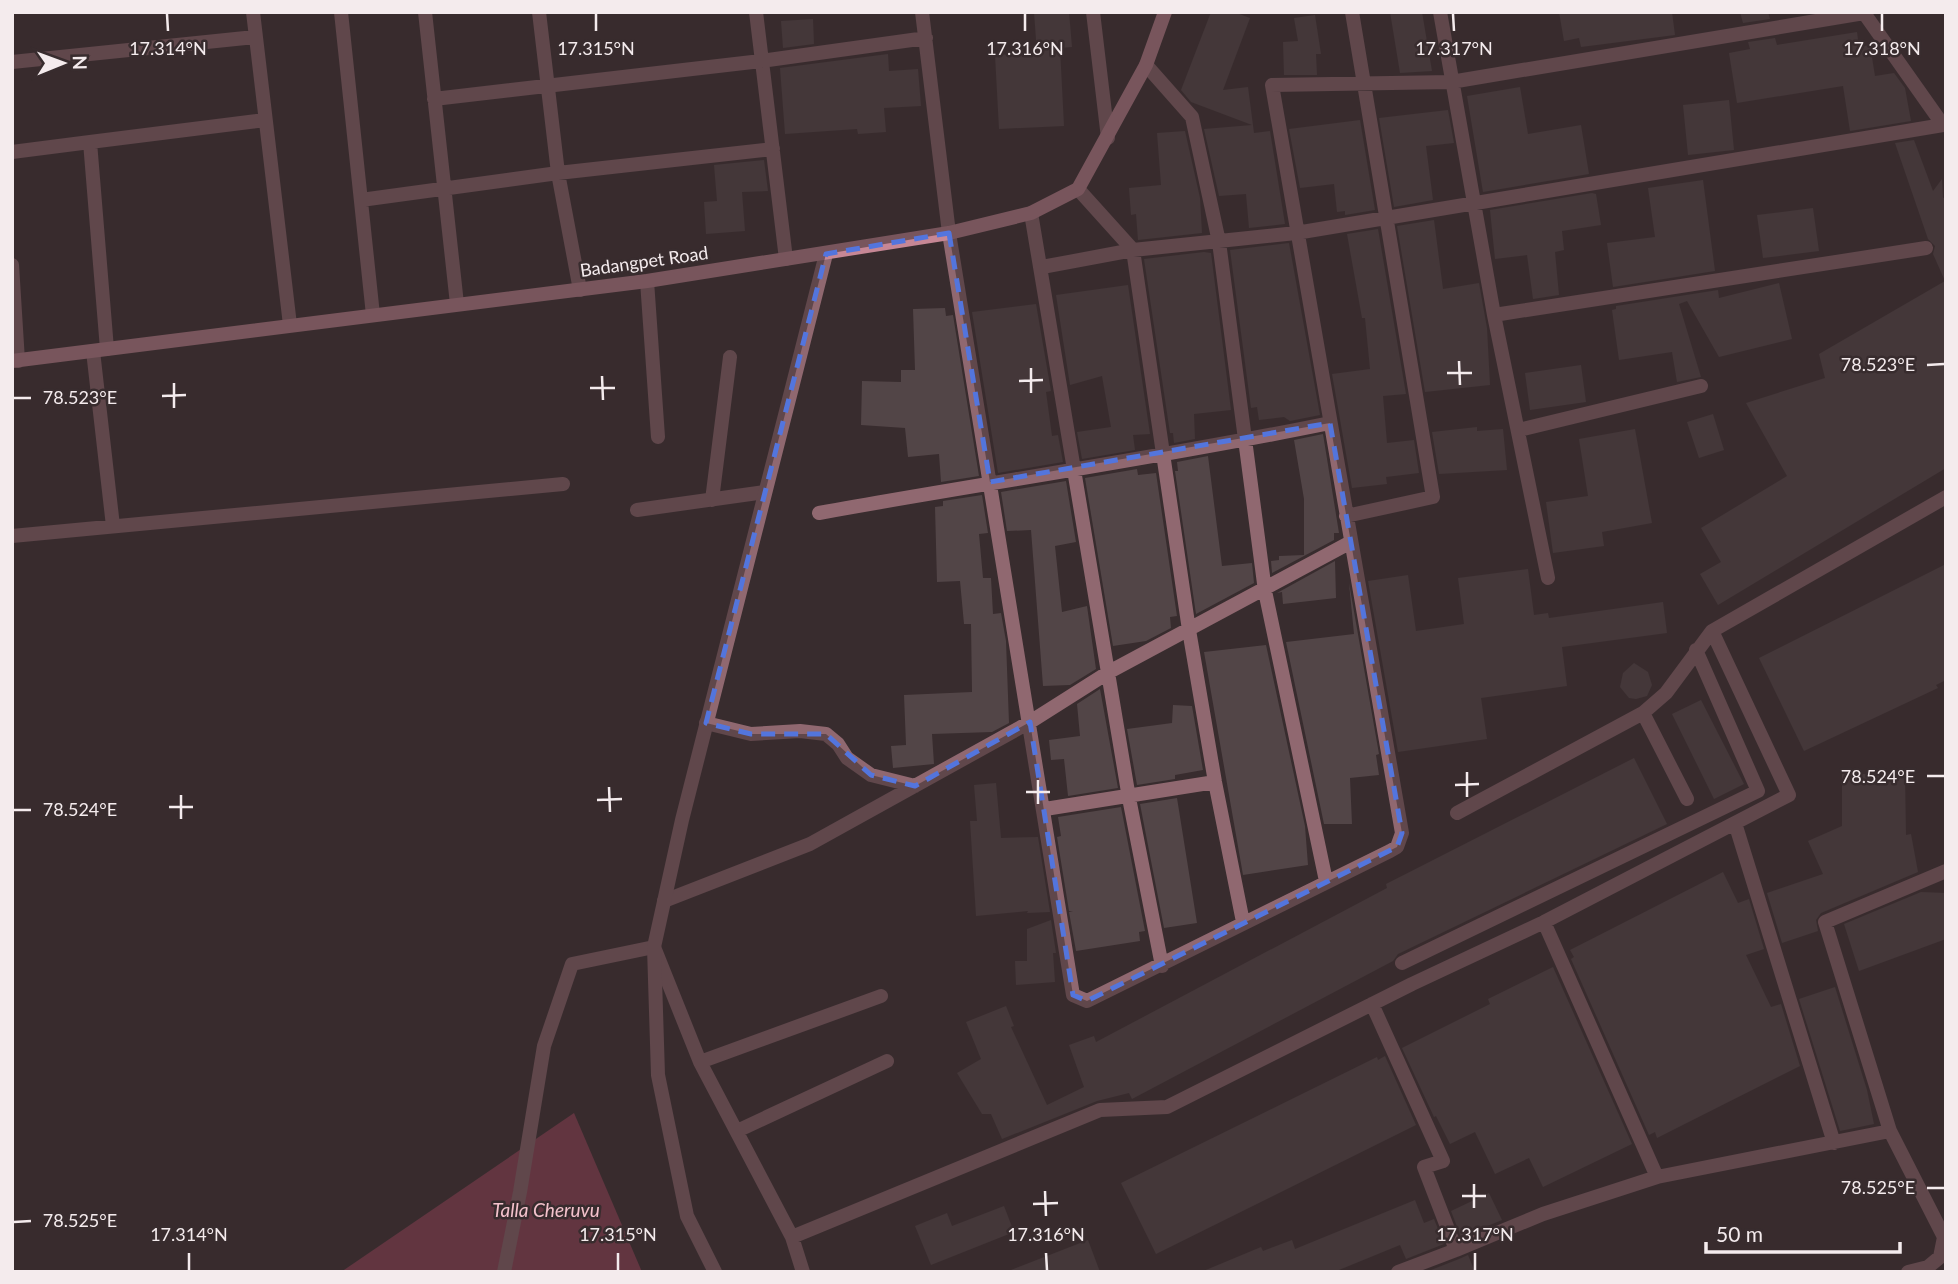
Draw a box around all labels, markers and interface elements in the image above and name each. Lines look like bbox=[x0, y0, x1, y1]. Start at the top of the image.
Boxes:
north arrow bbox=[28, 28, 98, 98]
text: 17.314°N bbox=[129, 37, 207, 59]
text: 17.315°N bbox=[557, 37, 635, 59]
text: 17.316°N bbox=[986, 37, 1064, 59]
text: 17.317°N bbox=[1415, 37, 1493, 59]
text: 17.318°N bbox=[1843, 37, 1921, 59]
text: N bbox=[69, 55, 92, 70]
street label: Badangpet Road bbox=[578, 241, 710, 281]
text: 78.523°E bbox=[1841, 353, 1915, 375]
text: 78.523°E bbox=[43, 386, 117, 408]
text: 78.524°E bbox=[1841, 765, 1915, 787]
text: 78.524°E bbox=[43, 798, 117, 820]
text: 78.525°E bbox=[1841, 1176, 1915, 1198]
water label: Talla Cheruvu bbox=[492, 1198, 600, 1221]
text: 78.525°E bbox=[43, 1209, 117, 1231]
scale bar bbox=[1706, 1210, 1900, 1254]
text: 50 m bbox=[1716, 1221, 1763, 1246]
text: 17.314°N bbox=[150, 1223, 228, 1245]
text: 17.315°N bbox=[579, 1223, 657, 1245]
text: 17.316°N bbox=[1007, 1223, 1085, 1245]
text: 17.317°N bbox=[1436, 1223, 1514, 1245]

